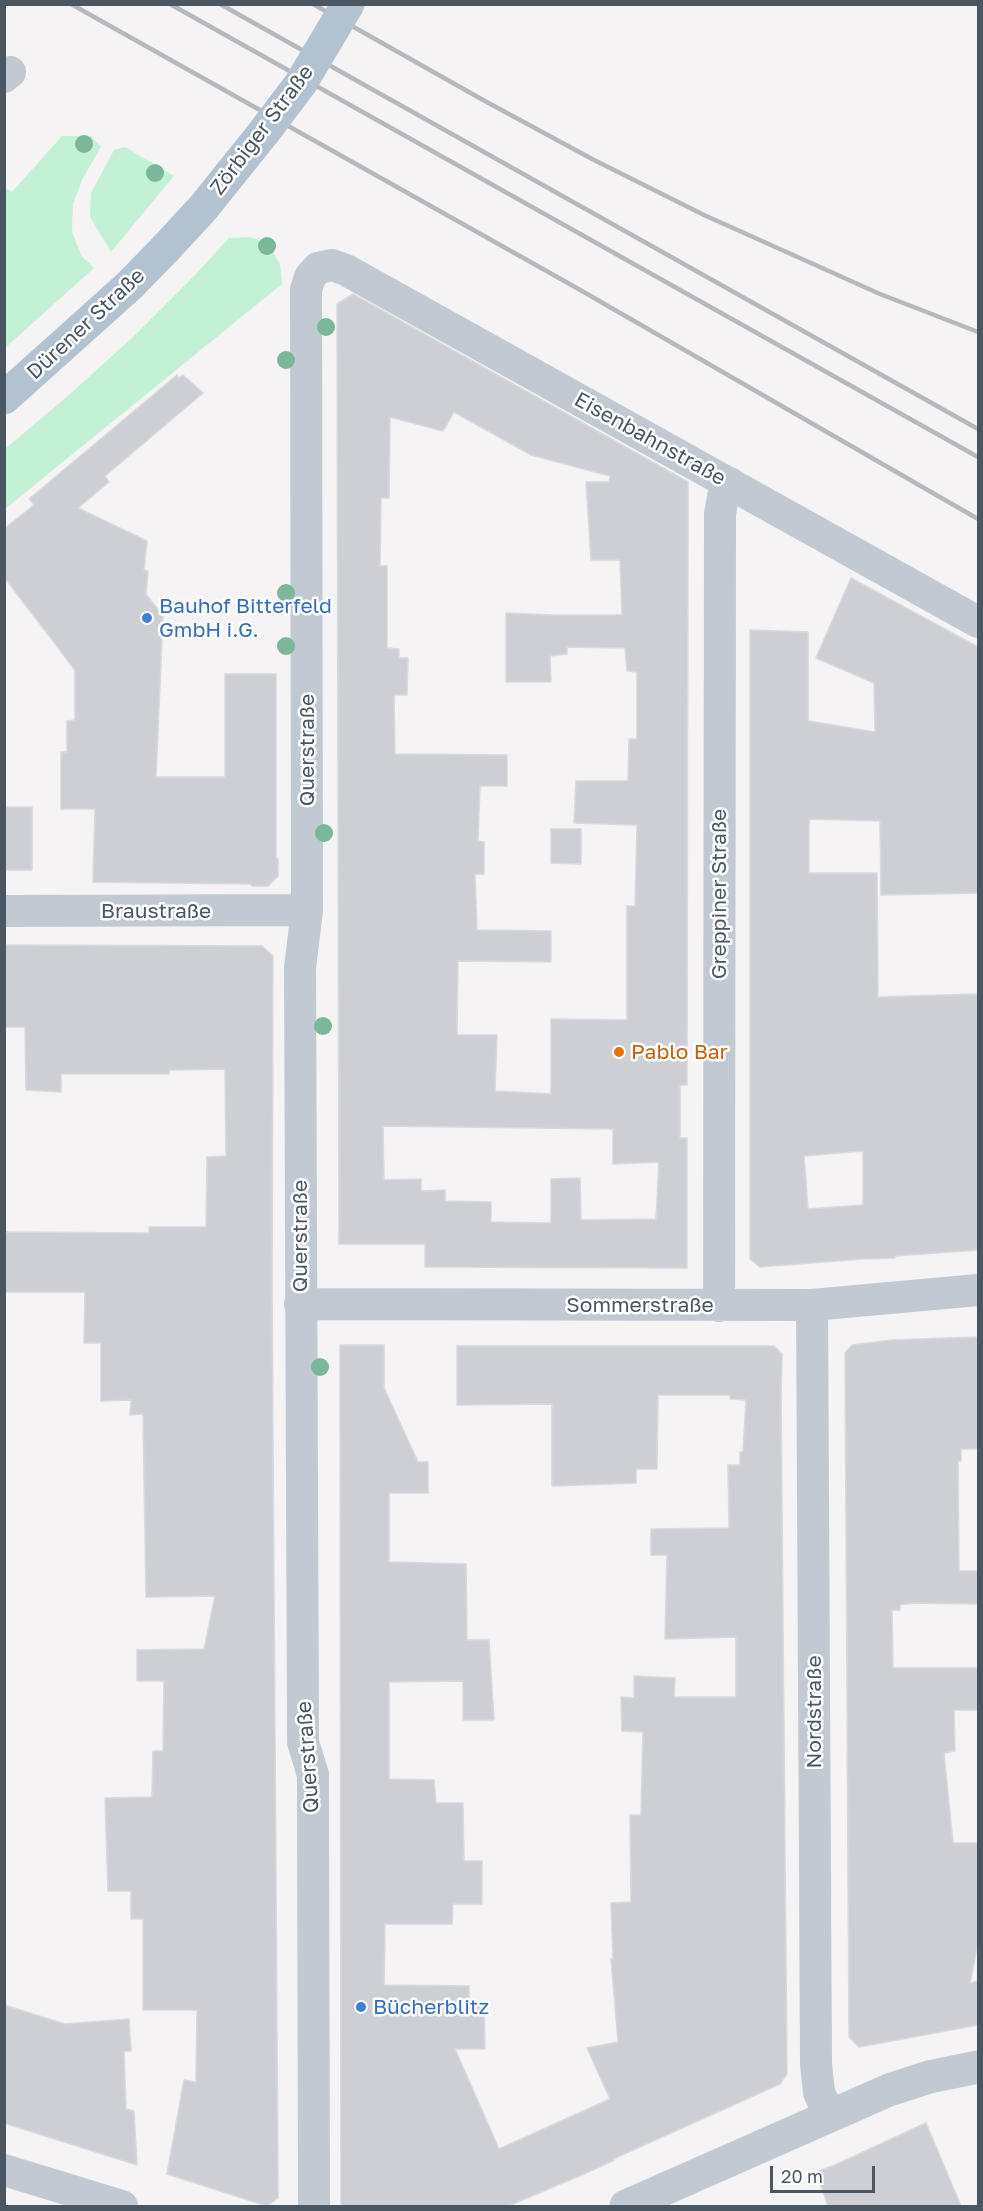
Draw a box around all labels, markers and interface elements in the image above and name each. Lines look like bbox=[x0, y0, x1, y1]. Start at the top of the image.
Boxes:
street label: Zörbiger Straße bbox=[205, 60, 319, 200]
street label: Dürener Straße bbox=[22, 263, 150, 385]
street label: Eisenbahnstraße bbox=[570, 387, 730, 491]
place label: Bauhof Bitterfeld GmbH i.G. bbox=[159, 593, 332, 643]
marker: Bauhof Bitterfeld GmbH i.G. bbox=[140, 611, 154, 625]
street label: Querstraße bbox=[294, 694, 320, 806]
street label: Greppiner Straße bbox=[706, 809, 732, 979]
street label: Braustraße bbox=[101, 898, 211, 924]
place label: Pablo Bar bbox=[631, 1039, 728, 1065]
marker: Pablo Bar bbox=[612, 1045, 626, 1059]
street label: Querstraße bbox=[287, 1180, 313, 1292]
street label: Sommerstraße bbox=[566, 1292, 714, 1318]
street label: Nordstraße bbox=[801, 1655, 827, 1769]
street label: Querstraße bbox=[292, 1700, 324, 1814]
place label: Bücherblitz bbox=[373, 1994, 489, 2020]
marker: Bücherblitz bbox=[354, 2000, 368, 2014]
scale bar bbox=[773, 2154, 878, 2192]
text: 20 m bbox=[781, 2165, 823, 2187]

